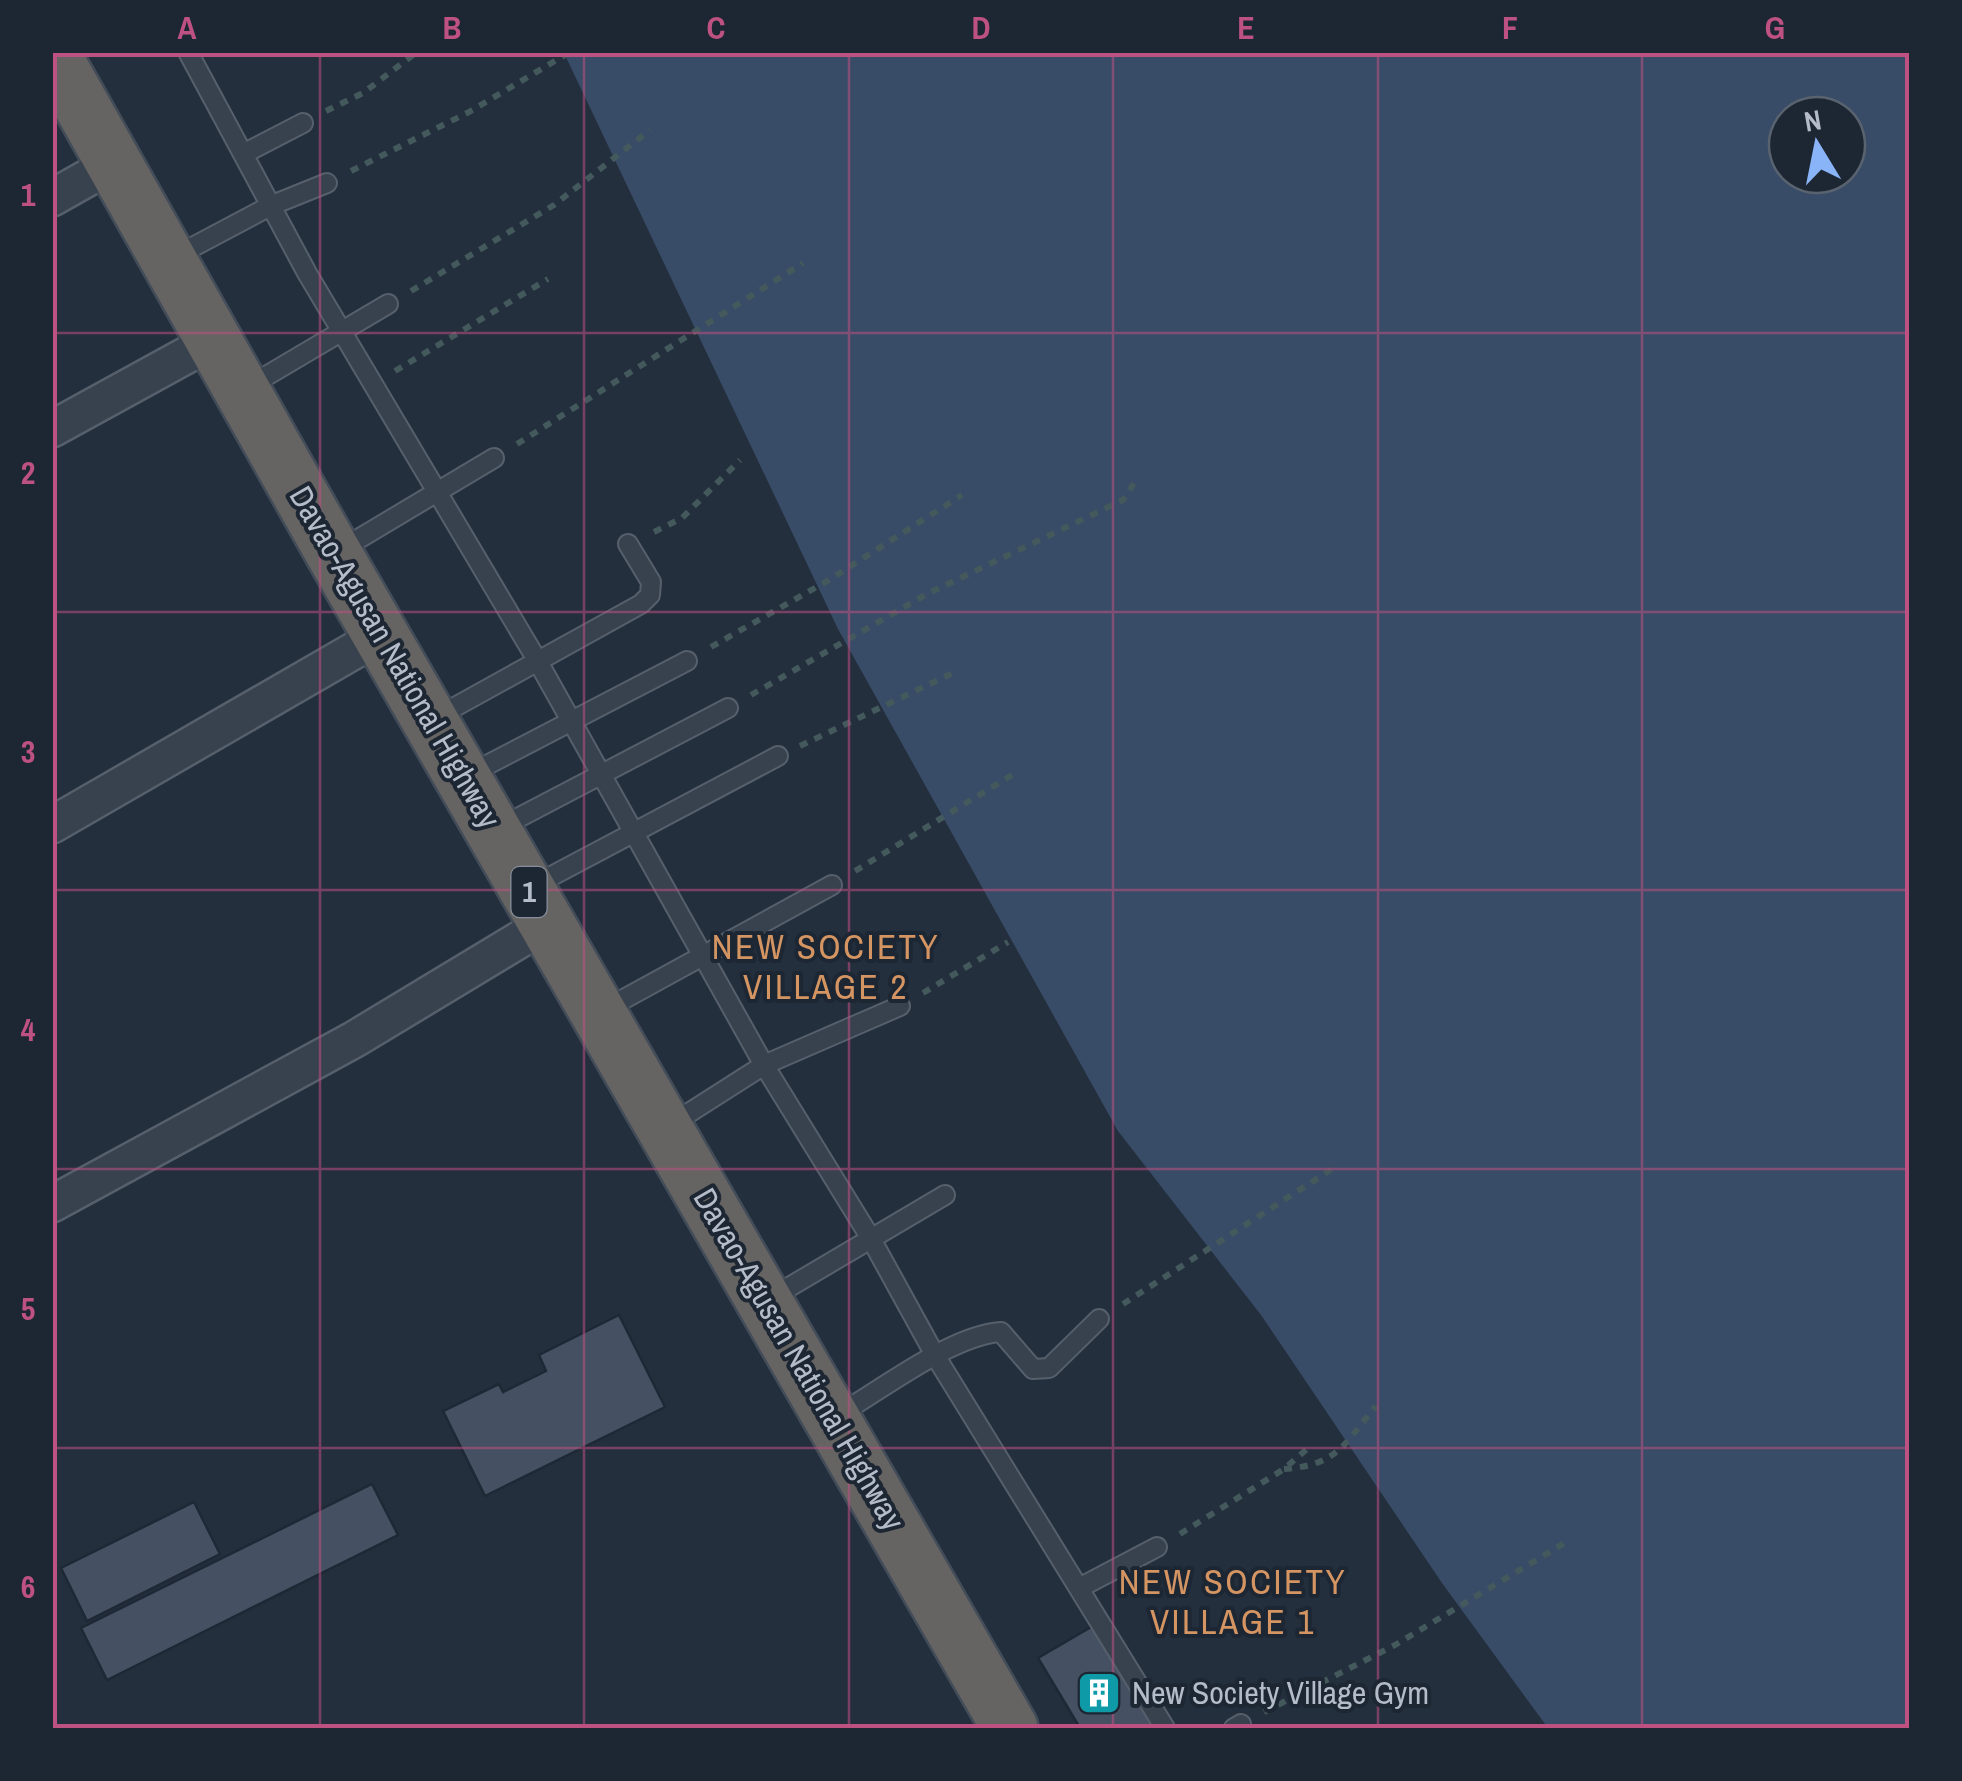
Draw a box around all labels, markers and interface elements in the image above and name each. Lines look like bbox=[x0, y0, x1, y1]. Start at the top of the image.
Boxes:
text: A bbox=[178, 6, 197, 49]
text: B bbox=[443, 6, 461, 49]
text: C bbox=[707, 6, 725, 49]
text: D bbox=[972, 6, 990, 49]
text: E bbox=[1237, 6, 1255, 49]
text: F bbox=[1502, 6, 1518, 49]
text: G bbox=[1765, 6, 1785, 49]
north arrow bbox=[1767, 95, 1867, 195]
text: N bbox=[1801, 100, 1824, 141]
text: 1 bbox=[21, 173, 36, 216]
text: 2 bbox=[21, 451, 35, 494]
street label: Davao-Agusan National Highway bbox=[280, 478, 511, 836]
text: 3 bbox=[21, 730, 35, 773]
road number: 1 bbox=[512, 867, 546, 917]
district label: NEW SOCIETY VILLAGE 2 bbox=[712, 923, 940, 1010]
text: 4 bbox=[21, 1008, 36, 1051]
street label: Davao-Agusan National Highway bbox=[684, 1180, 915, 1538]
text: 5 bbox=[21, 1287, 35, 1330]
district label: NEW SOCIETY VILLAGE 1 bbox=[1119, 1558, 1347, 1645]
text: 6 bbox=[21, 1565, 35, 1608]
building icon: New Society Village Gym bbox=[1076, 1670, 1122, 1716]
place label: New Society Village Gym bbox=[1132, 1671, 1429, 1714]

